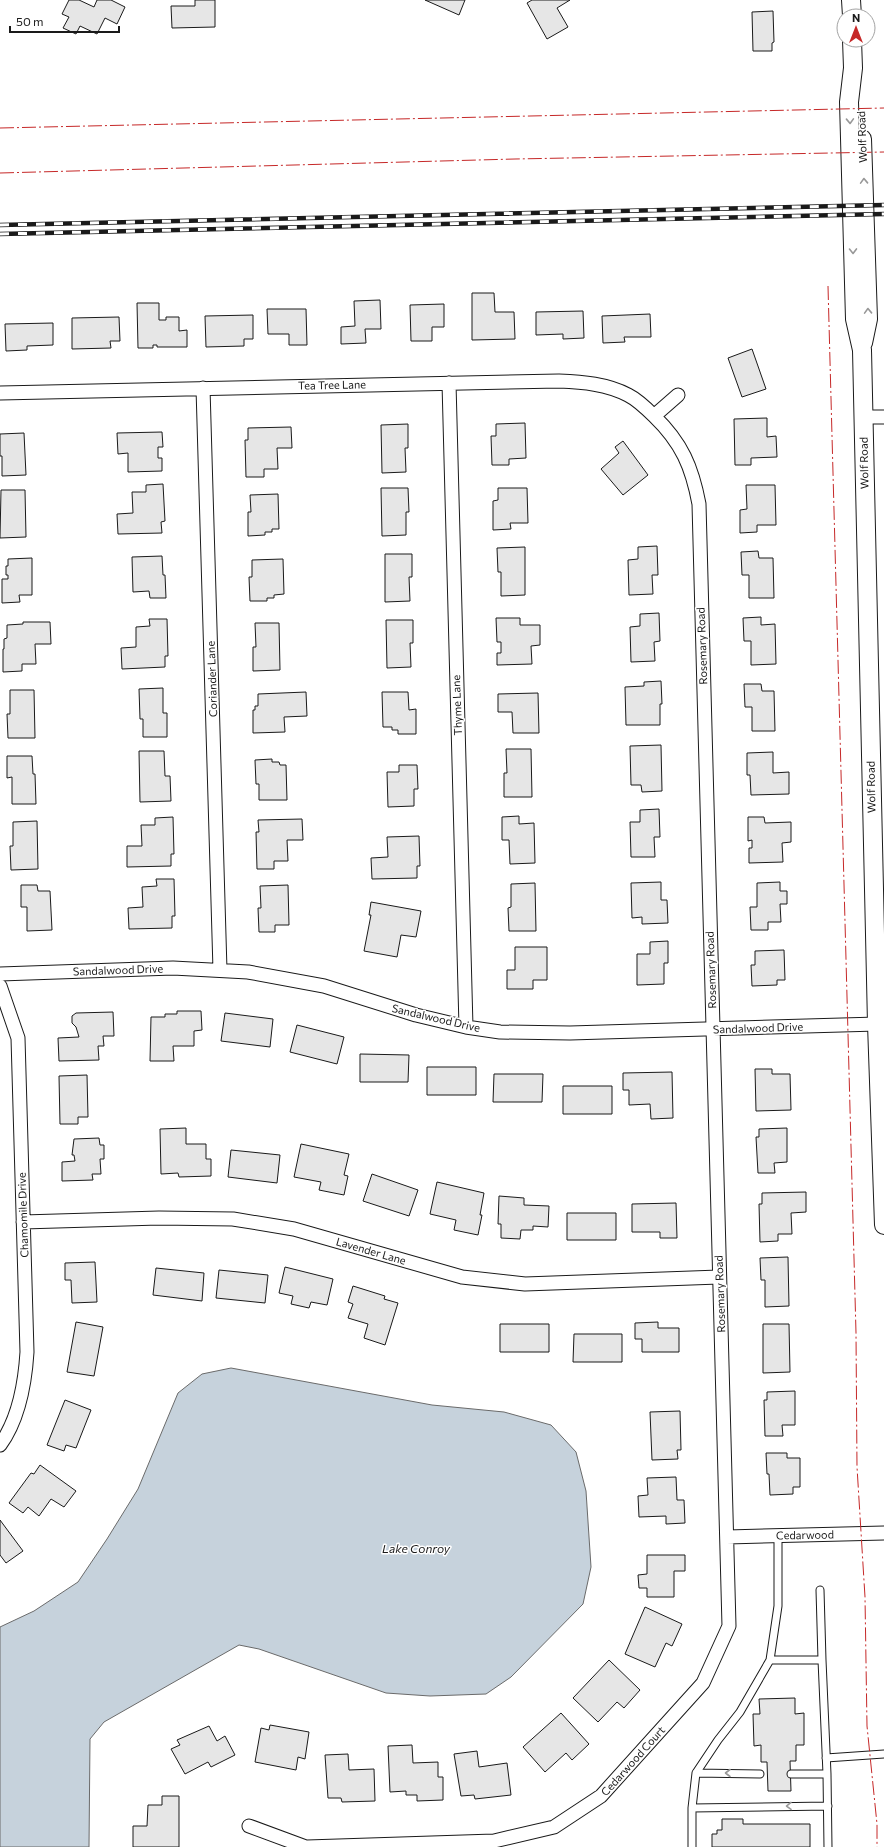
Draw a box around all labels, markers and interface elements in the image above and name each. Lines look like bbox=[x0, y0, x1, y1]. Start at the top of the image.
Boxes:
scale bar bbox=[10, 8, 119, 34]
north arrow bbox=[836, 8, 876, 48]
text: N bbox=[852, 11, 860, 24]
text: 50 m bbox=[16, 14, 44, 28]
street label: Wolf Road bbox=[854, 111, 869, 163]
one-way arrow bbox=[845, 118, 854, 124]
one-way arrow bbox=[860, 178, 868, 184]
one-way arrow bbox=[849, 248, 857, 254]
one-way arrow bbox=[863, 308, 872, 314]
street label: Tea Tree Lane bbox=[298, 377, 366, 392]
street label: Wolf Road bbox=[857, 437, 870, 489]
street label: Rosemary Road bbox=[694, 607, 709, 685]
street label: Coriander Lane bbox=[204, 641, 219, 717]
street label: Thyme Lane bbox=[449, 674, 464, 736]
street label: Wolf Road bbox=[864, 761, 877, 813]
street label: Rosemary Road bbox=[703, 931, 718, 1009]
street label: Sandalwood Drive bbox=[73, 961, 163, 978]
street label: Sandalwood Drive bbox=[391, 1001, 482, 1034]
street label: Sandalwood Drive bbox=[713, 1019, 803, 1036]
street label: Chamomile Drive bbox=[15, 1172, 30, 1258]
street label: Lavender Lane bbox=[335, 1234, 408, 1267]
street label: Rosemary Road bbox=[712, 1255, 727, 1333]
street label: Cedarwood bbox=[776, 1527, 834, 1542]
water label: Lake Conroy bbox=[382, 1541, 451, 1555]
street label: Cedarwood Court bbox=[598, 1723, 668, 1798]
one-way arrow bbox=[725, 1769, 731, 1777]
one-way arrow bbox=[786, 1802, 792, 1810]

